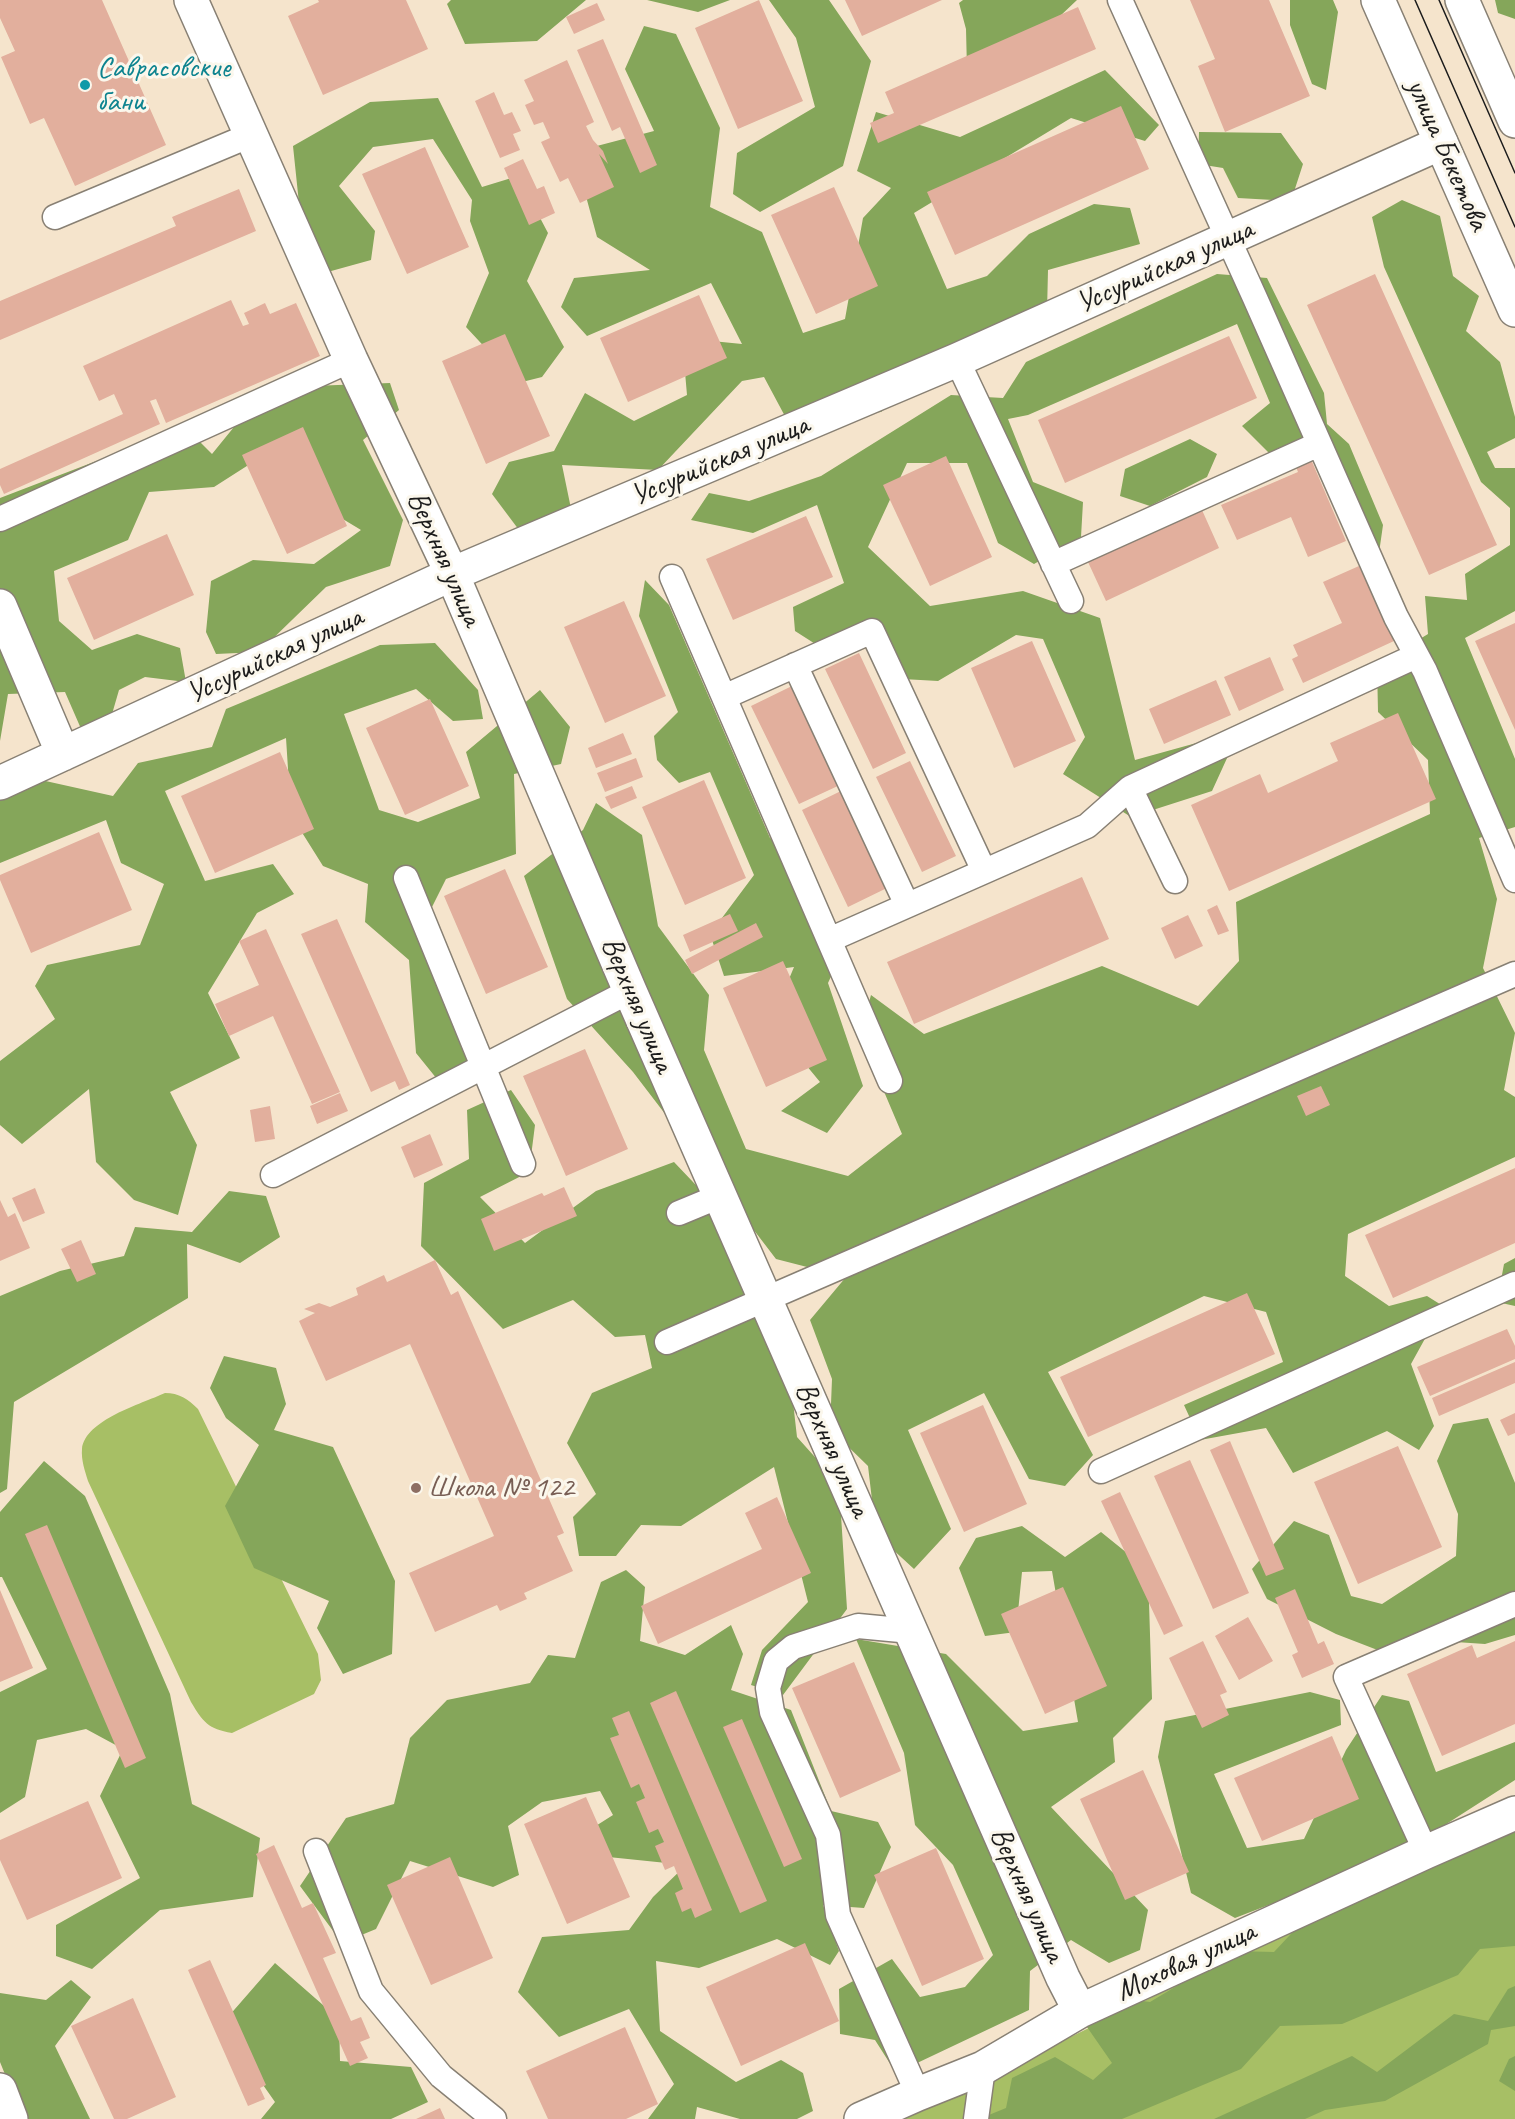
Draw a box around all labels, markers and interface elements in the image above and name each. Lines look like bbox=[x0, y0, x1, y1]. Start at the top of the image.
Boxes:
place label: Саврасовские бани bbox=[97, 50, 230, 121]
street label: улица Бекетова bbox=[1398, 74, 1496, 236]
marker: Саврасовские бани bbox=[78, 78, 92, 92]
street label: Уссурийская улица bbox=[1071, 212, 1259, 322]
street label: Уссурийская улица bbox=[626, 407, 814, 515]
street label: Верхняя улица bbox=[398, 486, 490, 632]
street label: Уссурийская улица bbox=[181, 600, 369, 712]
street label: Верхняя улица bbox=[592, 932, 682, 1078]
street label: Верхняя улица bbox=[786, 1377, 878, 1523]
place label: Школа № 122 bbox=[428, 1470, 574, 1506]
marker: Школа № 122 bbox=[409, 1481, 423, 1495]
street label: Верхняя улица bbox=[981, 1822, 1073, 1968]
street label: Моховая улица bbox=[1111, 1914, 1261, 2010]

